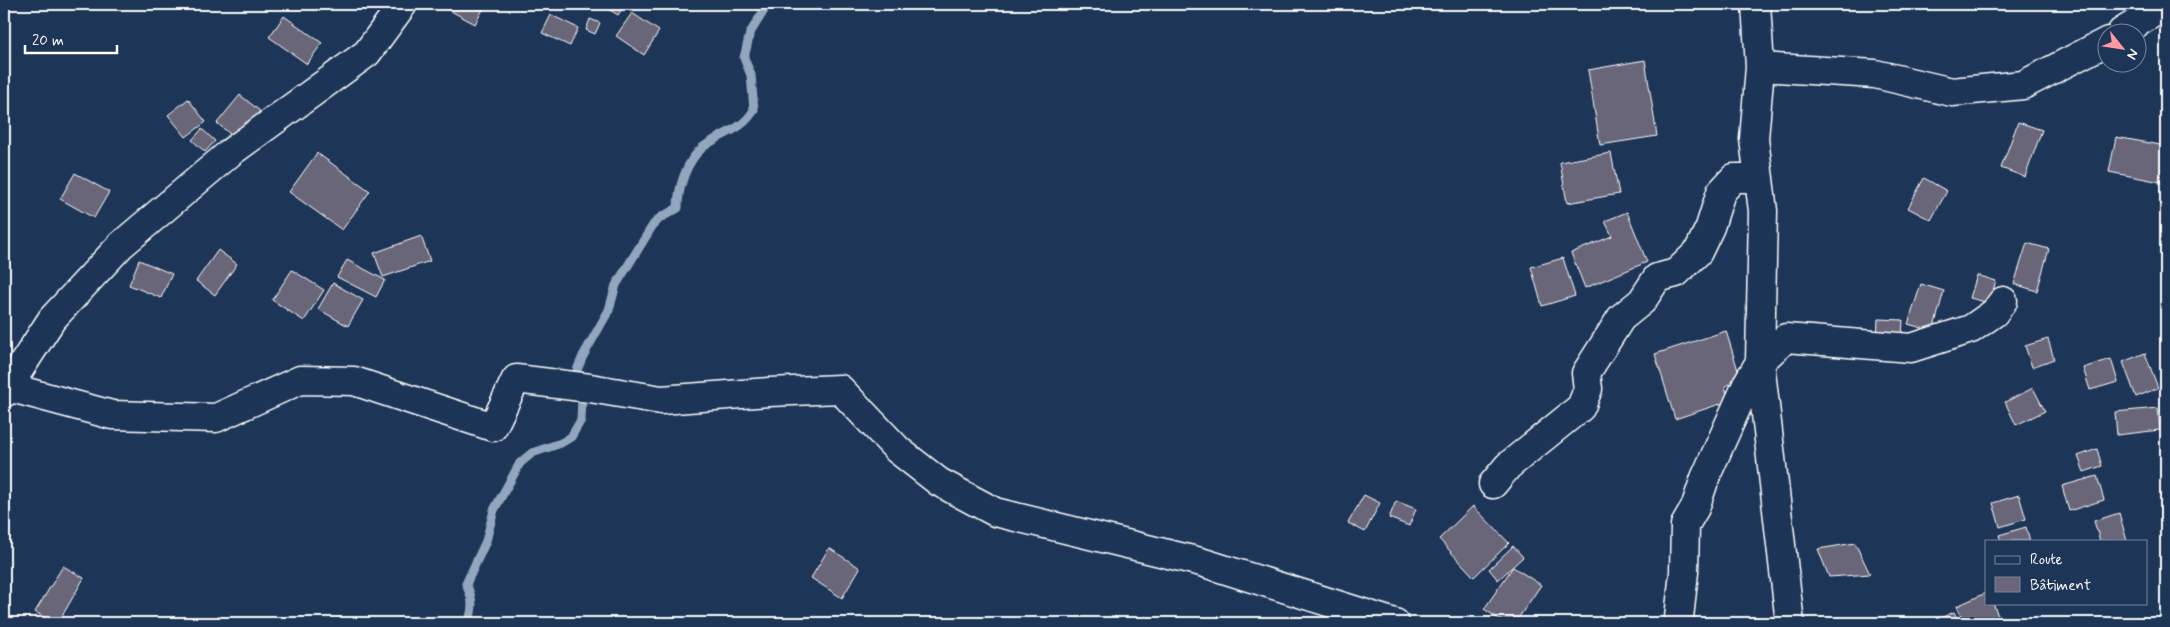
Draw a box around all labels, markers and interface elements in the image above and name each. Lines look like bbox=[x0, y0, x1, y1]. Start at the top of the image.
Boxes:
scale bar bbox=[25, 22, 118, 54]
north arrow bbox=[2098, 22, 2148, 72]
text: 20 m bbox=[32, 31, 64, 51]
text: N bbox=[2122, 45, 2143, 63]
legend bbox=[1985, 540, 2148, 604]
text: Route bbox=[2030, 550, 2063, 570]
text: Bâtiment bbox=[2030, 576, 2091, 596]

